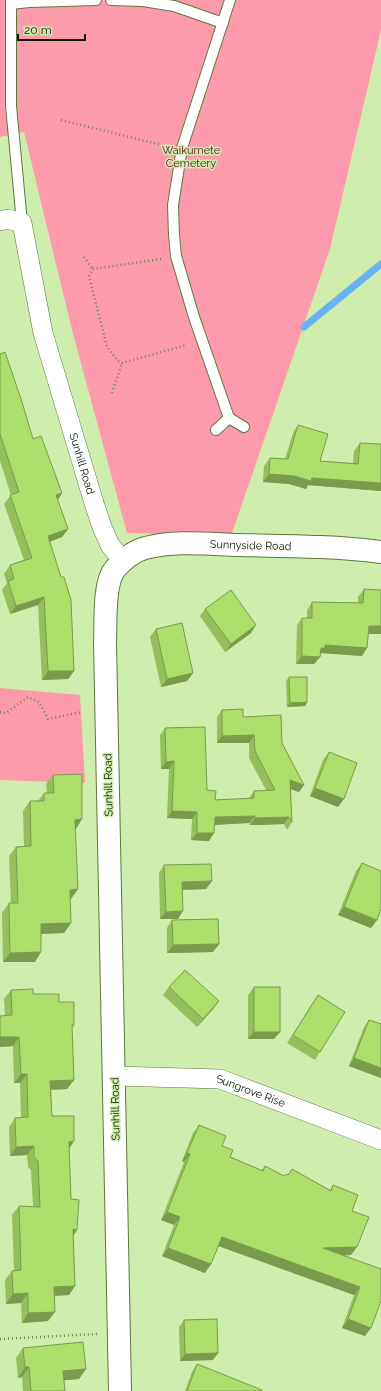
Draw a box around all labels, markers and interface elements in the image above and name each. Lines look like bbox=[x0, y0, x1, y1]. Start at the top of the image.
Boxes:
scale bar bbox=[18, 16, 85, 42]
text: 20 m bbox=[24, 23, 52, 37]
park label: Waikumete Cemetery bbox=[162, 144, 221, 170]
street label: Sunhill Road bbox=[66, 431, 97, 496]
street label: Sunnyside Road bbox=[209, 538, 292, 553]
street label: Sunhill Road bbox=[101, 753, 116, 817]
street label: Sungrove Rise bbox=[216, 1073, 287, 1110]
street label: Sunhill Road bbox=[108, 1077, 123, 1141]

